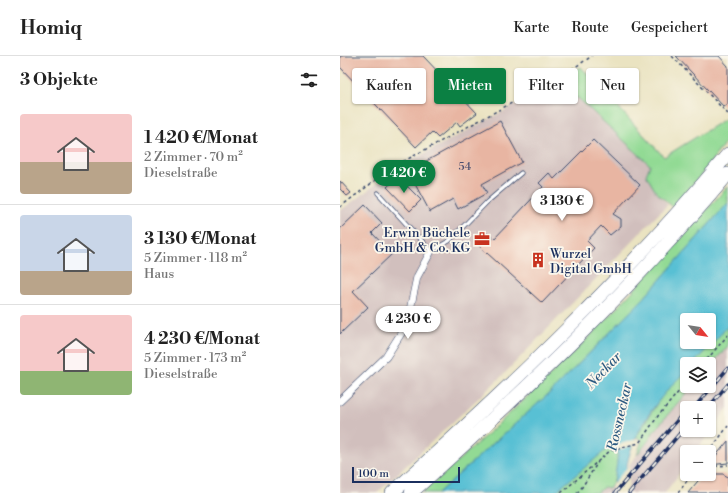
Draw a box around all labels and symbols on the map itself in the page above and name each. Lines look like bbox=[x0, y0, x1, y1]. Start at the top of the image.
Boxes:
pin: 1 420 € bbox=[367, 160, 441, 194]
house number: 54 bbox=[459, 160, 472, 174]
pin: 3 130 € bbox=[525, 188, 599, 222]
place label: Erwin Büchele GmbH & Co. KG bbox=[375, 225, 470, 256]
office icon: Erwin Büchele GmbH & Co. KG bbox=[473, 230, 491, 248]
place label: Wurzel Digital GmbH bbox=[549, 246, 633, 277]
building icon: Wurzel Digital GmbH bbox=[529, 251, 547, 269]
pin: 4 230 € bbox=[371, 306, 445, 340]
north arrow bbox=[680, 313, 716, 349]
water label: Neckar bbox=[581, 348, 626, 394]
water label: Rossneckar bbox=[603, 380, 637, 454]
scale bar bbox=[352, 465, 460, 484]

